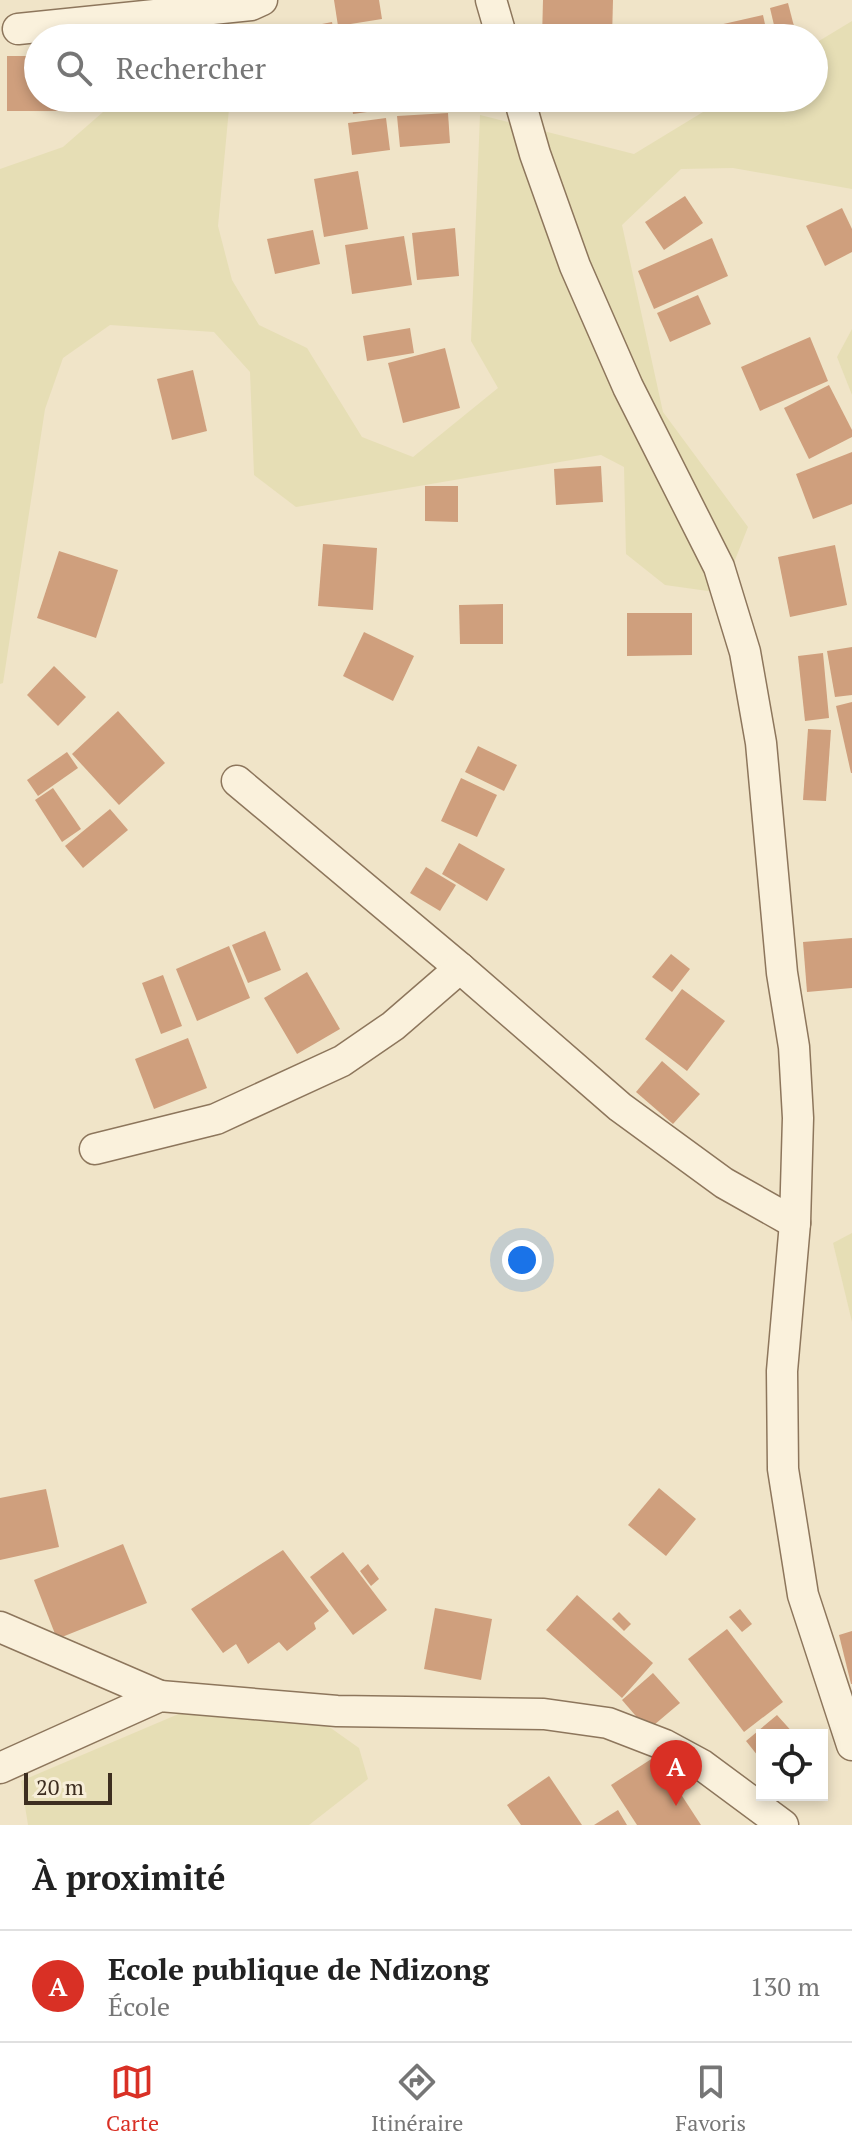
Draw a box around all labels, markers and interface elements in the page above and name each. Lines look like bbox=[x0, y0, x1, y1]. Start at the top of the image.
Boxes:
search box bbox=[24, 24, 828, 112]
icon: search bbox=[52, 46, 96, 90]
text: Rechercher bbox=[116, 48, 266, 88]
your location bbox=[502, 1240, 542, 1280]
map controls bbox=[756, 1729, 828, 1801]
button: locate bbox=[756, 1729, 828, 1801]
pin: A bbox=[650, 1740, 702, 1806]
scale bar bbox=[24, 1769, 112, 1805]
text: 20 m bbox=[36, 1772, 84, 1801]
text: À proximité bbox=[32, 1855, 226, 1900]
text: Ecole publique de Ndizong bbox=[108, 1949, 489, 1989]
text: A bbox=[49, 1969, 67, 2003]
text: 130 m bbox=[750, 1969, 820, 2003]
text: École bbox=[108, 1989, 170, 2023]
tab: Carte bbox=[106, 2060, 159, 2137]
tab: Itinéraire bbox=[371, 2060, 463, 2137]
tab: Favoris bbox=[675, 2060, 746, 2137]

